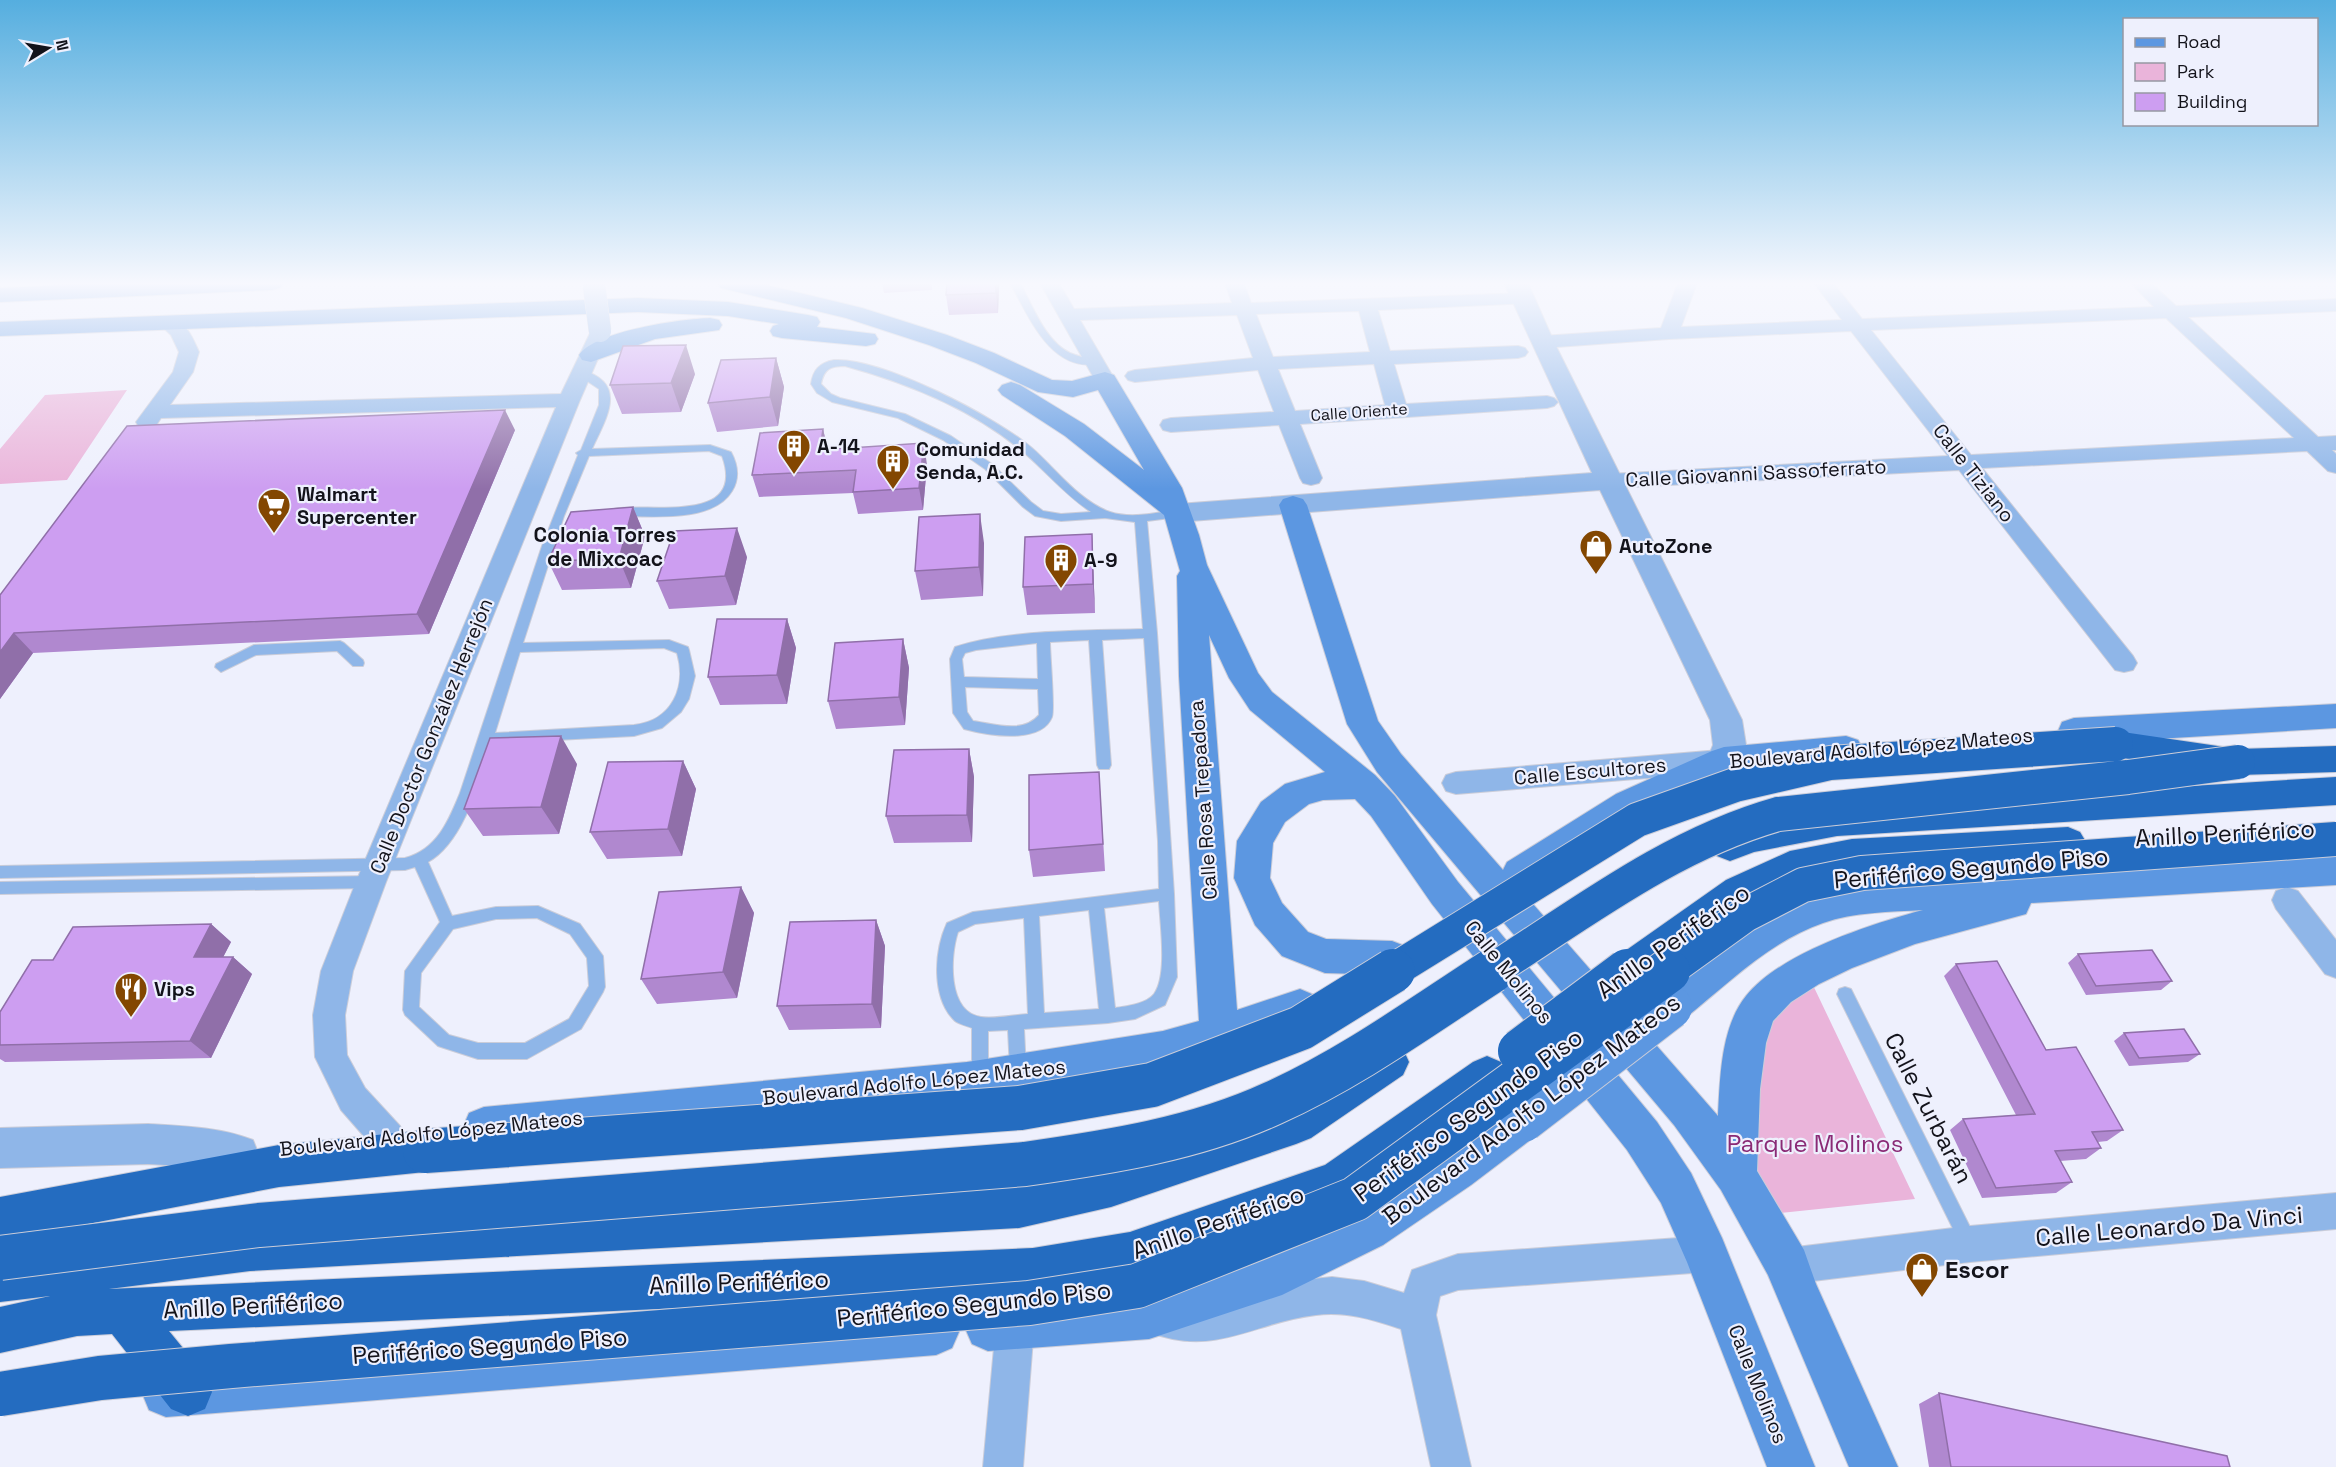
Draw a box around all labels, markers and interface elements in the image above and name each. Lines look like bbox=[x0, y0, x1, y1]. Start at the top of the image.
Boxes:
north arrow bbox=[18, 18, 78, 78]
legend bbox=[2123, 18, 2318, 126]
text: Road bbox=[2177, 30, 2221, 53]
text: N bbox=[51, 38, 74, 53]
text: Park bbox=[2177, 60, 2215, 83]
text: Building bbox=[2177, 90, 2247, 113]
street label: Calle Oriente bbox=[1310, 398, 1408, 426]
street label: Calle Tiziano bbox=[1927, 418, 2021, 528]
building icon: A-14 bbox=[776, 428, 812, 475]
place label: A-14 bbox=[817, 433, 860, 459]
place label: Comunidad Senda, A.C. bbox=[916, 436, 1025, 485]
building icon: Comunidad Senda, A.C. bbox=[875, 443, 911, 490]
street label: Calle Giovanni Sassoferrato bbox=[1625, 453, 1887, 493]
place label: Walmart Supercenter bbox=[297, 481, 417, 530]
supermarket icon: Walmart Supercenter bbox=[256, 487, 292, 534]
district label: Colonia Torres de Mixcoac bbox=[534, 521, 676, 572]
shop icon: AutoZone bbox=[1578, 528, 1614, 575]
place label: AutoZone bbox=[1619, 533, 1712, 559]
building icon: A-9 bbox=[1043, 542, 1079, 589]
place label: A-9 bbox=[1084, 547, 1118, 573]
street label: Calle Doctor González Herrejón bbox=[364, 594, 498, 878]
street label: Calle Rosa Trepadora bbox=[1183, 699, 1223, 901]
street label: Boulevard Adolfo López Mateos bbox=[1728, 722, 2034, 774]
street label: Calle Escultores bbox=[1513, 751, 1667, 791]
street label: Anillo Periférico bbox=[2134, 813, 2316, 853]
street label: Periférico Segundo Piso bbox=[1832, 841, 2110, 895]
street label: Anillo Periférico bbox=[1590, 877, 1756, 1005]
street label: Calle Molinos bbox=[1459, 915, 1559, 1029]
restaurant icon: Vips bbox=[113, 971, 149, 1018]
place label: Vips bbox=[154, 976, 195, 1002]
street label: Boulevard Adolfo López Mateos bbox=[1376, 987, 1686, 1231]
street label: Periférico Segundo Piso bbox=[1347, 1021, 1589, 1209]
street label: Calle Zurbarán bbox=[1878, 1027, 1980, 1189]
street label: Boulevard Adolfo López Mateos bbox=[761, 1053, 1067, 1111]
street label: Boulevard Adolfo López Mateos bbox=[278, 1104, 584, 1162]
park label: Parque Molinos bbox=[1727, 1128, 1903, 1159]
street label: Anillo Periférico bbox=[1128, 1178, 1308, 1266]
street label: Calle Leonardo Da Vinci bbox=[2034, 1199, 2304, 1253]
shop icon: Escor bbox=[1904, 1251, 1940, 1298]
place label: Escor bbox=[1945, 1254, 2009, 1285]
street label: Anillo Periférico bbox=[649, 1263, 829, 1301]
street label: Periférico Segundo Piso bbox=[835, 1274, 1113, 1334]
street label: Anillo Periférico bbox=[162, 1285, 344, 1325]
street label: Periférico Segundo Piso bbox=[351, 1321, 629, 1371]
street label: Calle Molinos bbox=[1722, 1321, 1794, 1447]

